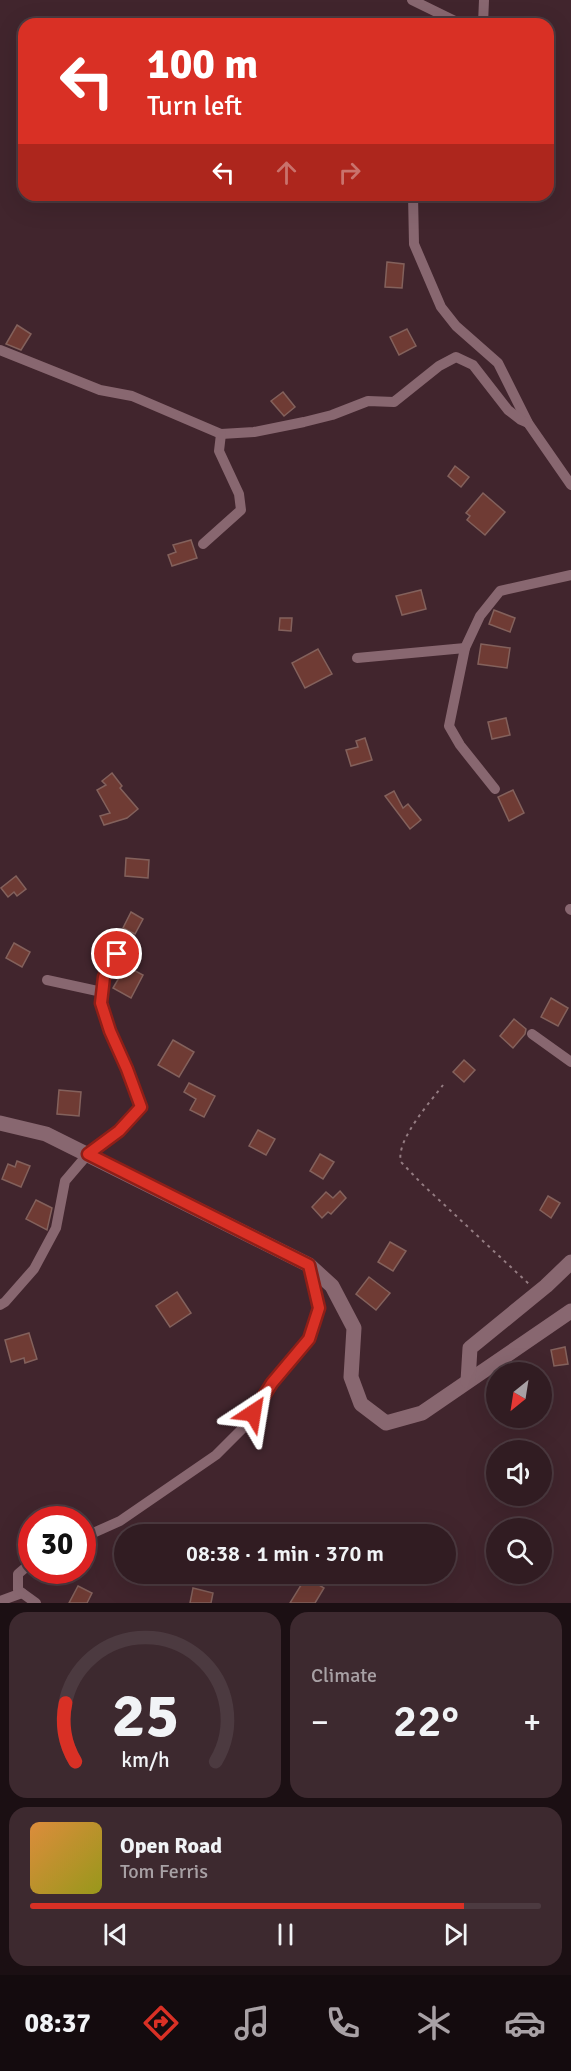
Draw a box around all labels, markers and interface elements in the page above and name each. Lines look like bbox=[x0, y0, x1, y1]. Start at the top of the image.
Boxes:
text: 100 m bbox=[147, 39, 258, 90]
icon: left bbox=[48, 42, 126, 120]
text: Turn left bbox=[147, 90, 242, 123]
icon: left bbox=[207, 156, 240, 189]
icon: ahead bbox=[270, 156, 303, 189]
icon: right bbox=[333, 156, 366, 189]
pin bbox=[91, 928, 142, 979]
icon: arrive bbox=[100, 937, 133, 970]
north arrow bbox=[486, 1362, 552, 1428]
map controls bbox=[486, 1362, 552, 1584]
position arrow bbox=[221, 1381, 285, 1445]
button: sound bbox=[486, 1440, 552, 1506]
speed limit sign: 30 bbox=[18, 1506, 96, 1584]
button: search bbox=[486, 1518, 552, 1584]
text: 08:38 · 1 min · 370 m bbox=[186, 1540, 384, 1567]
text: Climate bbox=[311, 1663, 377, 1688]
text: 25 bbox=[111, 1677, 179, 1754]
text: 22° bbox=[393, 1694, 459, 1749]
text: − bbox=[311, 1702, 329, 1743]
text: + bbox=[523, 1702, 541, 1743]
text: km/h bbox=[121, 1747, 169, 1773]
text: Open Road bbox=[120, 1832, 222, 1859]
text: Tom Ferris bbox=[120, 1859, 208, 1884]
icon: previous bbox=[99, 1918, 132, 1951]
icon: pause bbox=[269, 1918, 302, 1951]
icon: next bbox=[439, 1918, 472, 1951]
icon: directions bbox=[140, 2002, 182, 2044]
icon: music bbox=[231, 2002, 273, 2044]
icon: phone bbox=[322, 2002, 364, 2044]
icon: climate bbox=[413, 2002, 455, 2044]
icon: car bbox=[504, 2002, 546, 2044]
text: 08:37 bbox=[25, 2007, 91, 2040]

